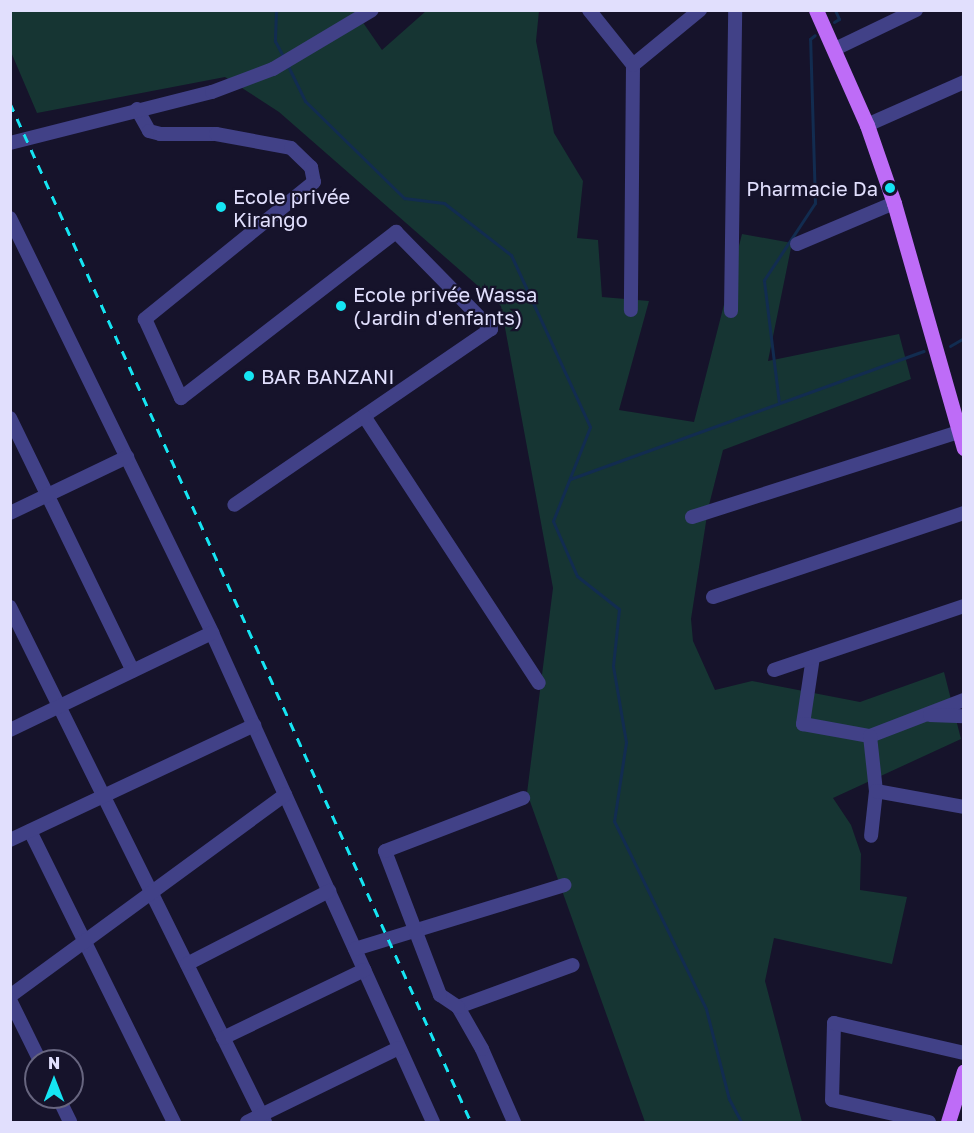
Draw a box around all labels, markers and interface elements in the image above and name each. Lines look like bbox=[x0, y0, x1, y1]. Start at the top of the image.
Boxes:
place label: Pharmacie Da bbox=[746, 176, 878, 200]
marker: Pharmacie Da bbox=[883, 181, 897, 195]
place label: Ecole privée Kirango bbox=[233, 184, 350, 231]
marker: Ecole privée Kirango bbox=[214, 200, 228, 214]
place label: Ecole privée Wassa (Jardin d'enfants) bbox=[353, 282, 537, 329]
marker: Ecole privée Wassa (Jardin d'enfants) bbox=[334, 299, 348, 313]
place label: BAR BANZANI bbox=[261, 364, 394, 388]
marker: BAR BANZANI bbox=[242, 369, 256, 383]
north arrow bbox=[24, 1049, 84, 1109]
text: N bbox=[48, 1053, 60, 1073]

